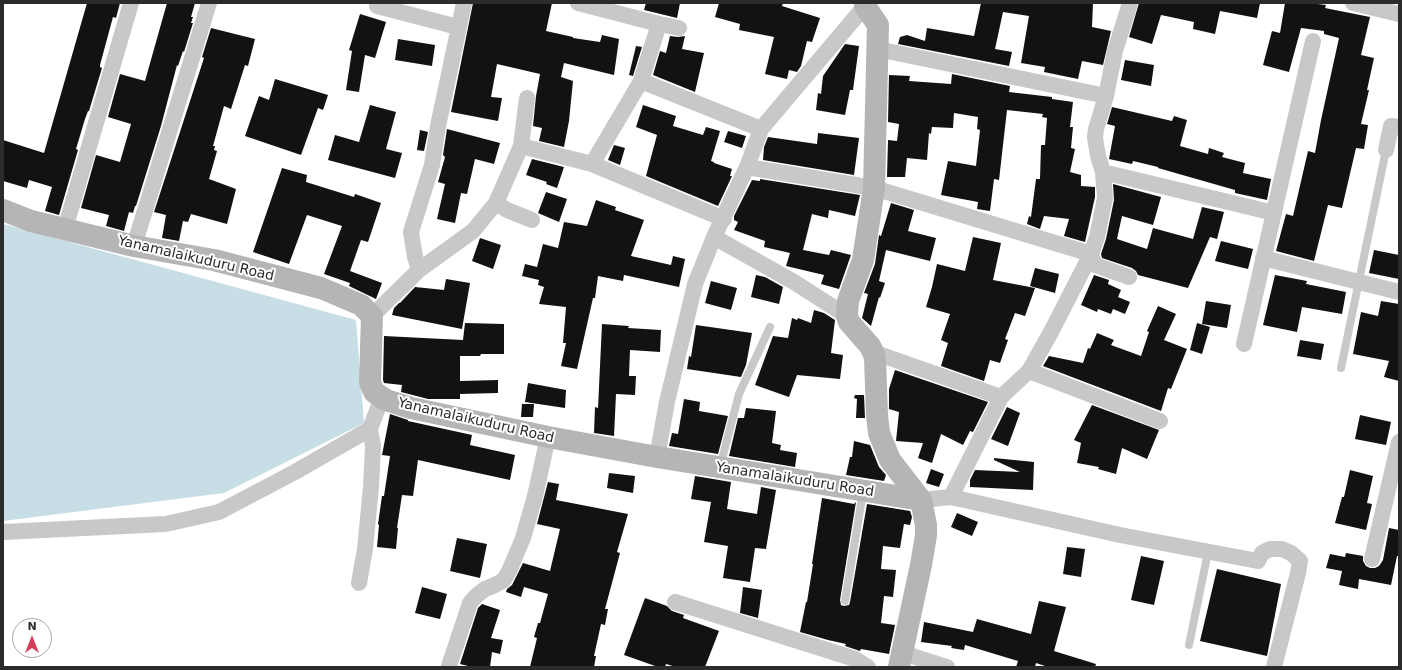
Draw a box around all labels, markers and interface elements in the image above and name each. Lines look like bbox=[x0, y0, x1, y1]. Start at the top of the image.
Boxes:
street label: Yanamalaikuduru Road bbox=[116, 233, 276, 285]
street label: Yanamalaikuduru Road bbox=[396, 395, 556, 447]
street label: Yanamalaikuduru Road bbox=[715, 459, 875, 501]
north arrow bbox=[12, 618, 52, 658]
text: N bbox=[27, 620, 37, 633]

